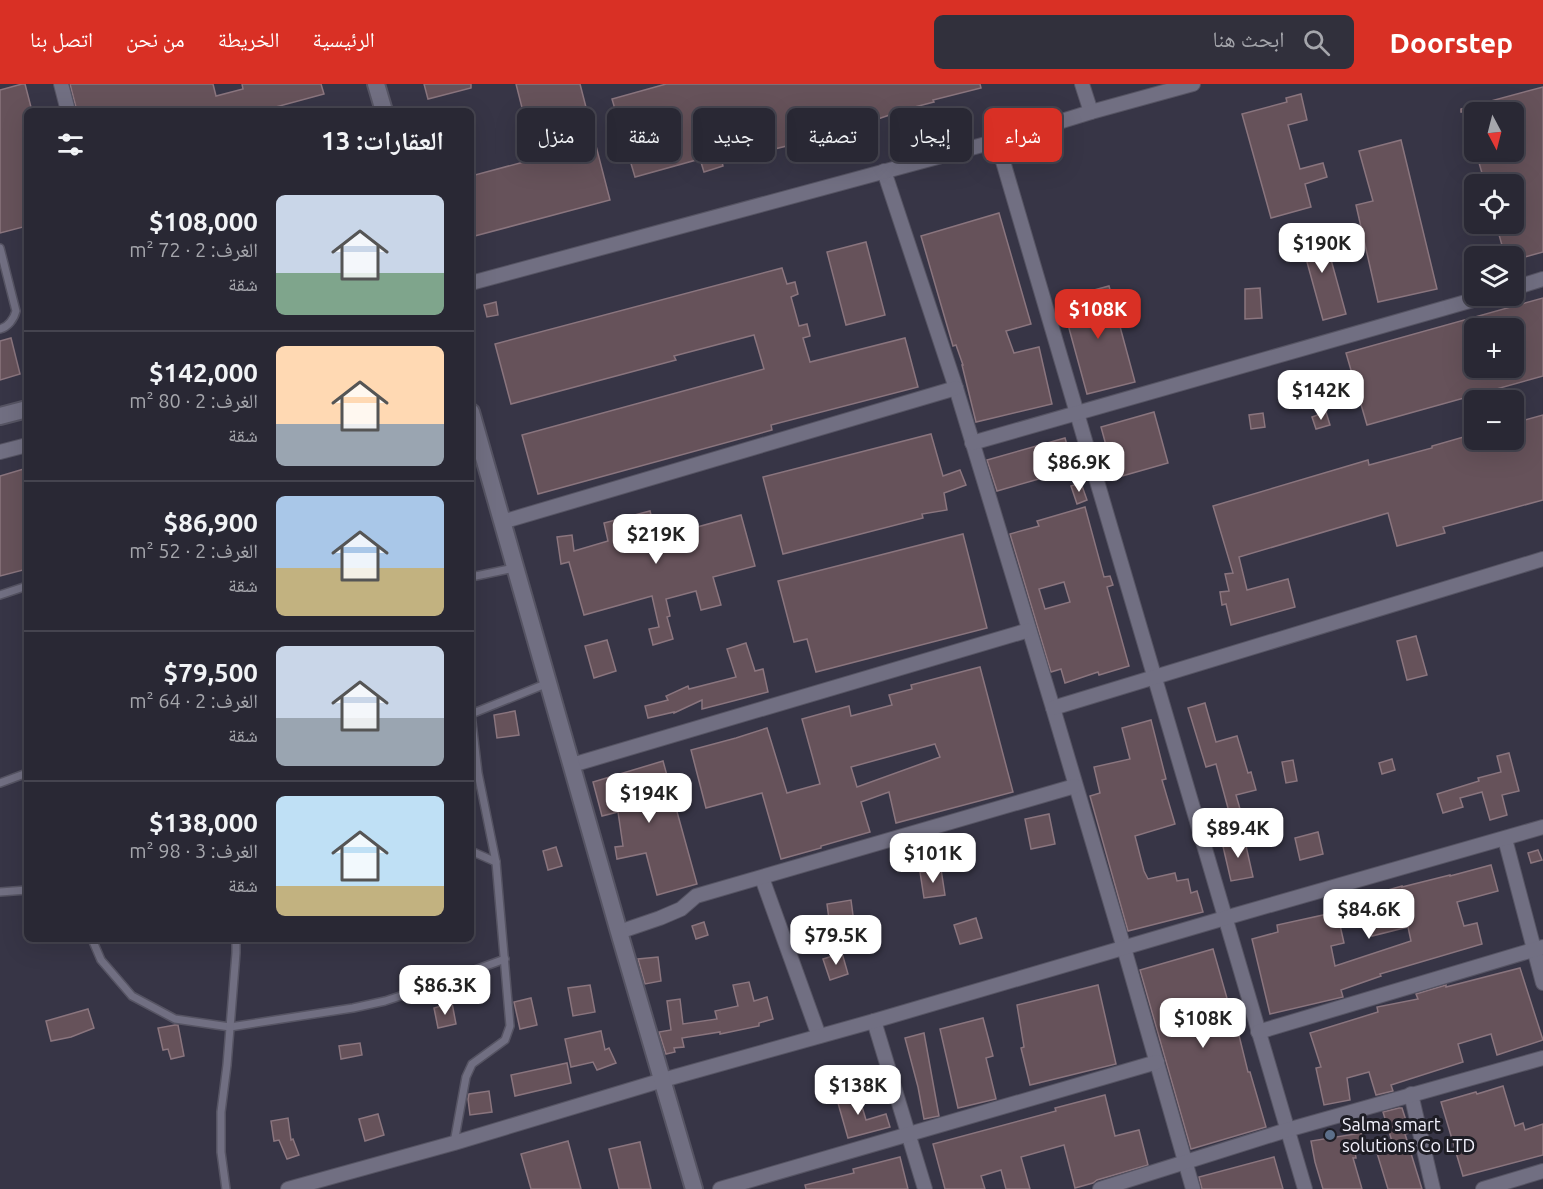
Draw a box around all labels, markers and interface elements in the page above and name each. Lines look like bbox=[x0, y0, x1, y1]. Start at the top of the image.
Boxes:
search box bbox=[934, 15, 1354, 69]
text: ابحث هنا bbox=[1212, 26, 1285, 51]
icon: search bbox=[1300, 26, 1333, 59]
text: اتصل بنا bbox=[30, 27, 93, 51]
text: من نحن bbox=[126, 27, 185, 51]
text: الخريطة bbox=[218, 27, 280, 51]
text: الرئيسية bbox=[313, 27, 375, 51]
text: Doorstep bbox=[1390, 27, 1513, 58]
north arrow bbox=[1464, 102, 1524, 162]
map controls bbox=[1464, 102, 1524, 450]
chip: منزل bbox=[517, 108, 595, 162]
chip: شقة bbox=[607, 108, 681, 162]
chip: جديد bbox=[693, 108, 775, 162]
chip: تصفية bbox=[787, 108, 878, 162]
chip: إيجار bbox=[890, 108, 972, 162]
chip: شراء bbox=[984, 108, 1062, 162]
text: العقارات: 13 bbox=[321, 126, 444, 155]
icon: filters bbox=[54, 128, 87, 161]
button: locate bbox=[1464, 174, 1524, 234]
text: $108,000 bbox=[149, 207, 258, 236]
icon: home bbox=[324, 219, 396, 291]
pin: $190K bbox=[1280, 223, 1364, 274]
text: $190K bbox=[1293, 231, 1351, 254]
text: الغرف: 2 · 72 m² bbox=[129, 238, 258, 261]
button: layers bbox=[1464, 246, 1524, 306]
text: شقة bbox=[228, 272, 258, 295]
pin: $108K bbox=[1056, 289, 1140, 340]
text: $108K bbox=[1069, 297, 1127, 320]
button: + bbox=[1464, 318, 1524, 378]
text: $142,000 bbox=[149, 358, 258, 387]
icon: home bbox=[324, 370, 396, 442]
pin: $142K bbox=[1279, 370, 1363, 421]
text: $142K bbox=[1292, 378, 1350, 401]
text: الغرف: 2 · 80 m² bbox=[129, 389, 258, 412]
button: − bbox=[1464, 390, 1524, 450]
text: شقة bbox=[228, 423, 258, 446]
pin: $86.9K bbox=[1030, 442, 1128, 493]
text: $86.9K bbox=[1047, 450, 1111, 473]
text: $86,900 bbox=[164, 508, 258, 537]
pin: $219K bbox=[614, 514, 698, 565]
icon: home bbox=[324, 520, 396, 592]
text: $219K bbox=[627, 522, 685, 545]
text: الغرف: 2 · 52 m² bbox=[129, 539, 258, 562]
text: شقة bbox=[228, 573, 258, 596]
text: $79,500 bbox=[164, 658, 258, 687]
icon: home bbox=[324, 670, 396, 742]
text: الغرف: 2 · 64 m² bbox=[129, 689, 258, 712]
text: شقة bbox=[228, 723, 258, 746]
pin: $194K bbox=[607, 773, 691, 824]
text: $194K bbox=[620, 781, 678, 804]
text: $138,000 bbox=[149, 808, 258, 837]
pin: $89.4K bbox=[1189, 808, 1287, 859]
text: $89.4K bbox=[1206, 816, 1270, 839]
icon: home bbox=[324, 820, 396, 892]
pin: $101K bbox=[891, 833, 975, 884]
text: الغرف: 3 · 98 m² bbox=[129, 839, 258, 862]
text: $101K bbox=[904, 841, 962, 864]
text: شقة bbox=[228, 873, 258, 896]
pin: $84.6K bbox=[1320, 889, 1418, 940]
text: $84.6K bbox=[1337, 897, 1401, 920]
pin: $79.5K bbox=[787, 915, 885, 966]
text: $79.5K bbox=[804, 923, 868, 946]
pin: $86.3K bbox=[396, 965, 494, 1016]
text: $86.3K bbox=[413, 973, 477, 996]
pin: $108K bbox=[1161, 998, 1245, 1049]
text: $108K bbox=[1174, 1006, 1232, 1029]
pin: $138K bbox=[816, 1065, 900, 1116]
text: $138K bbox=[829, 1073, 887, 1096]
place label: Salma smart solutions Co LTD bbox=[1342, 1114, 1475, 1155]
marker: Salma smart solutions Co LTD bbox=[1323, 1128, 1337, 1142]

